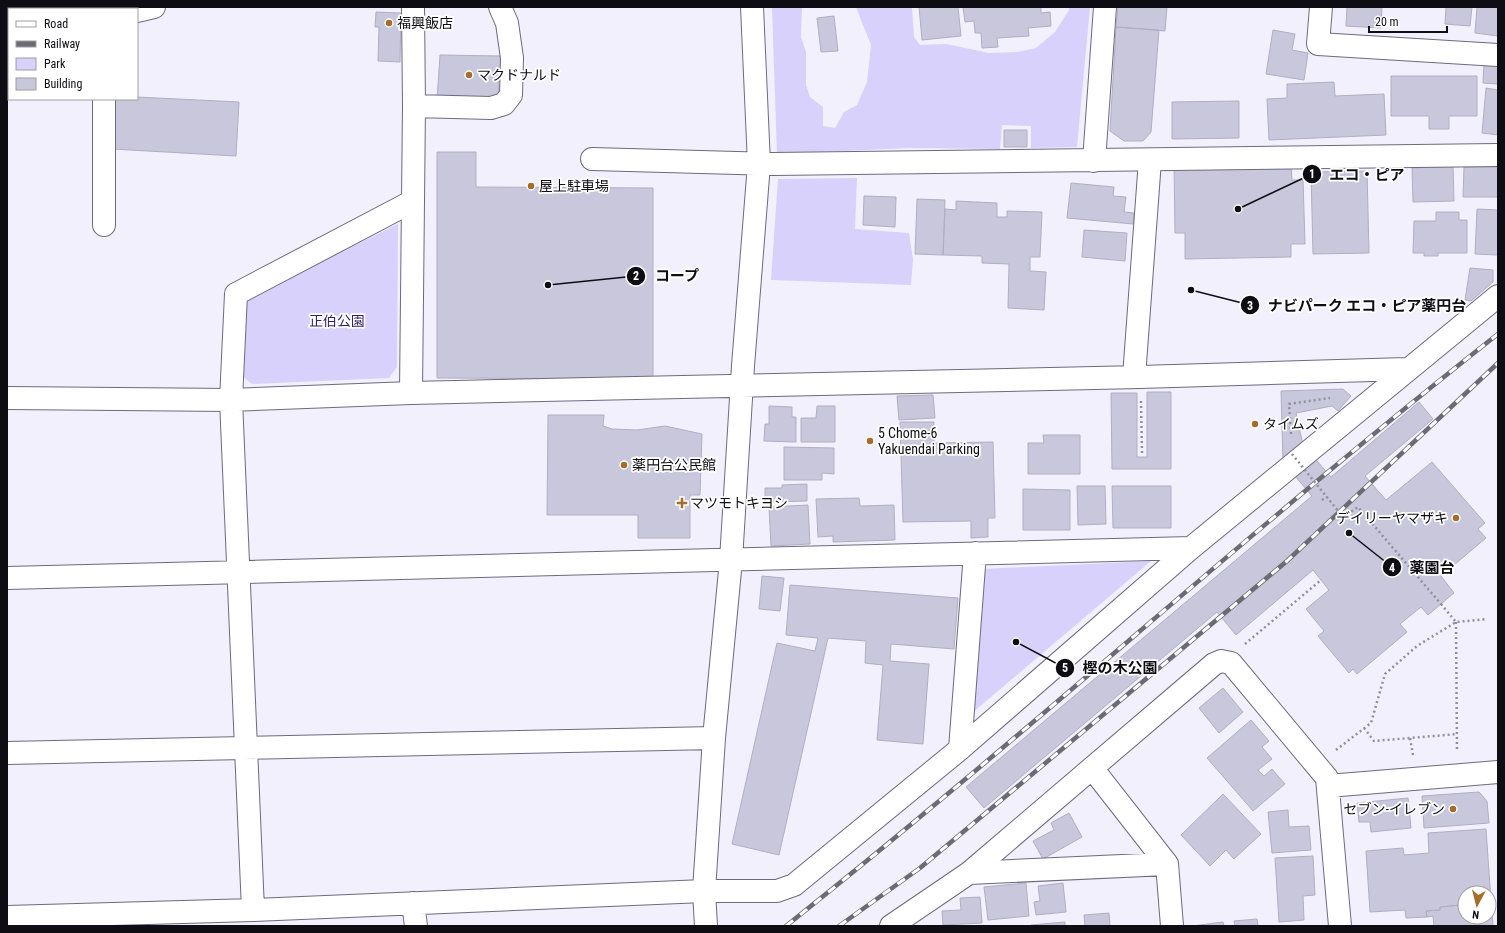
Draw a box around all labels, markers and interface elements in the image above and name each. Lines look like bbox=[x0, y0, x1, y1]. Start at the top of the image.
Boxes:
legend bbox=[8, 8, 138, 100]
scale bar bbox=[1369, 8, 1447, 34]
place label: 福興飯店 bbox=[397, 15, 453, 31]
text: 20 m bbox=[1375, 15, 1399, 29]
text: Road bbox=[44, 17, 68, 31]
marker: 福興飯店 bbox=[384, 18, 394, 28]
text: Railway bbox=[44, 37, 80, 51]
text: Park bbox=[44, 57, 66, 71]
place label: マクドナルド bbox=[477, 67, 561, 83]
marker: マクドナルド bbox=[464, 70, 474, 80]
text: Building bbox=[44, 77, 82, 91]
callout: エコ・ピア bbox=[1302, 161, 1413, 188]
text: エコ・ピア bbox=[1329, 166, 1405, 184]
text: 1 bbox=[1309, 167, 1315, 181]
place label: 屋上駐車場 bbox=[539, 178, 609, 194]
marker: 屋上駐車場 bbox=[526, 181, 536, 191]
callout: コープ bbox=[626, 262, 707, 289]
text: コープ bbox=[655, 267, 699, 285]
text: 2 bbox=[633, 269, 639, 283]
callout: ナビパーク エコ・ピア薬円台 bbox=[1240, 292, 1474, 319]
text: ナビパーク エコ・ピア薬円台 bbox=[1268, 297, 1466, 315]
text: 3 bbox=[1247, 299, 1253, 313]
park label: 正伯公園 bbox=[309, 313, 365, 329]
place label: タイムズ bbox=[1263, 416, 1319, 432]
marker: タイムズ bbox=[1250, 419, 1260, 429]
place label: 5 Chome-6 Yakuendai Parking bbox=[878, 425, 980, 457]
marker: 5 Chome-6 Yakuendai Parking bbox=[865, 436, 875, 446]
place label: 薬円台公民館 bbox=[632, 457, 716, 473]
marker: 薬円台公民館 bbox=[619, 460, 629, 470]
place label: マツモトキヨシ bbox=[690, 495, 788, 511]
marker: マツモトキヨシ bbox=[677, 498, 687, 508]
place label: デイリーヤマザキ bbox=[1336, 510, 1448, 526]
marker: デイリーヤマザキ bbox=[1451, 513, 1461, 523]
callout: 薬園台 bbox=[1382, 554, 1463, 581]
text: 薬園台 bbox=[1409, 559, 1455, 577]
text: 4 bbox=[1389, 561, 1395, 575]
callout: 樫の木公園 bbox=[1055, 654, 1166, 681]
text: 樫の木公園 bbox=[1082, 659, 1158, 677]
text: 5 bbox=[1062, 661, 1068, 675]
place label: セブン-イレブン bbox=[1344, 801, 1445, 817]
marker: セブン-イレブン bbox=[1448, 804, 1458, 814]
north arrow bbox=[1457, 885, 1497, 925]
text: N bbox=[1471, 908, 1480, 921]

